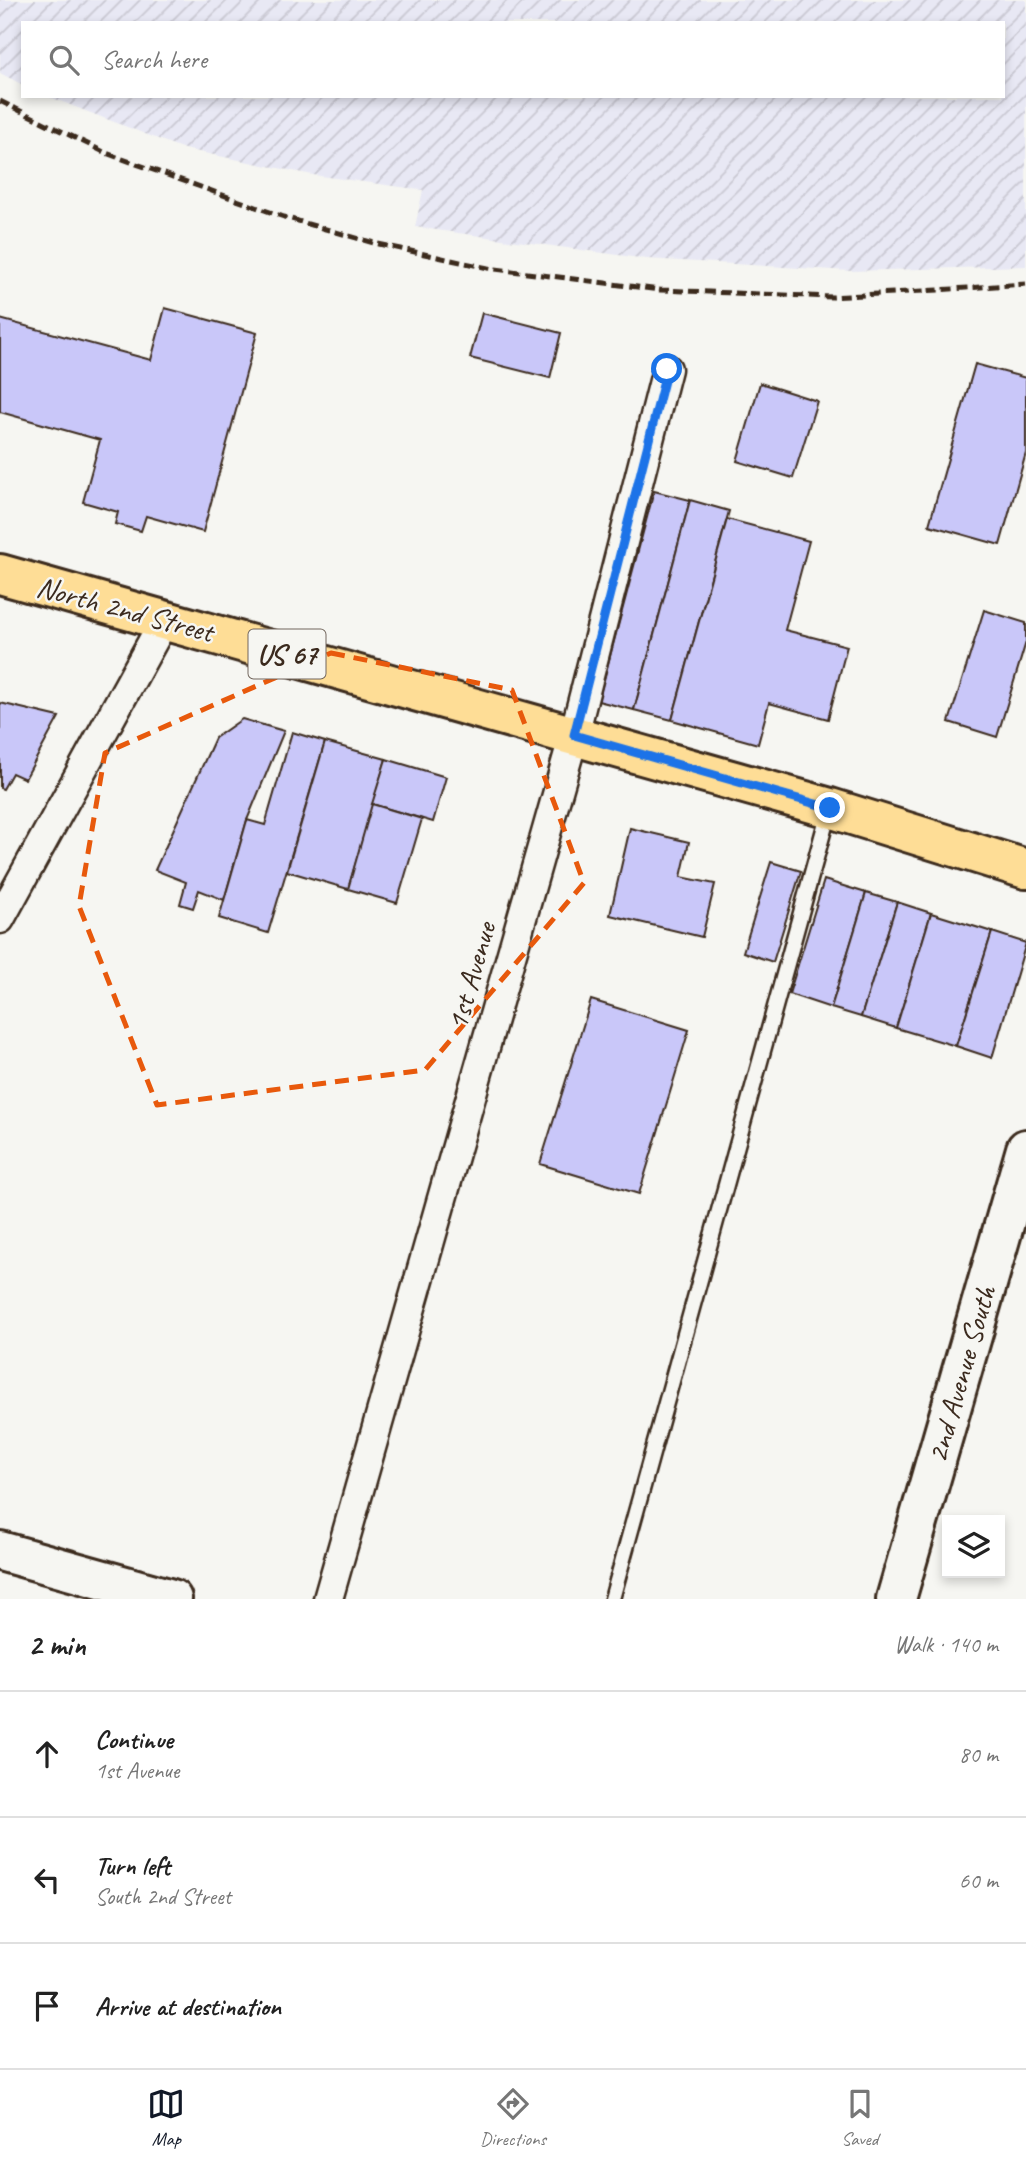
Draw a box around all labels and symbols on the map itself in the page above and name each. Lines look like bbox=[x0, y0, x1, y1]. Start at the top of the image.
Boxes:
route start bbox=[651, 353, 682, 384]
street label: North 2nd Street bbox=[33, 567, 220, 652]
road number: US 67 bbox=[248, 630, 326, 678]
route end bbox=[814, 792, 845, 823]
street label: 1st Avenue bbox=[438, 916, 505, 1034]
street label: 2nd Avenue South bbox=[918, 1280, 1005, 1467]

